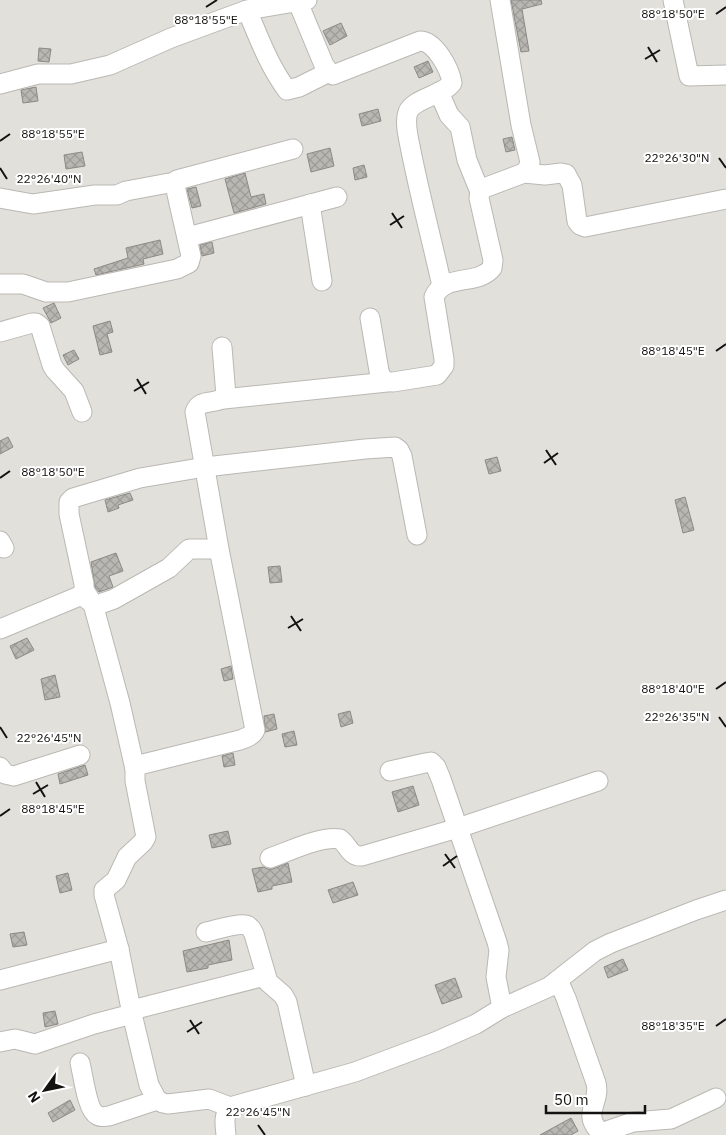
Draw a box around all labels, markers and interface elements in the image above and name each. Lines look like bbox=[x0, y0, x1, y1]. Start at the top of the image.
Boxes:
text: 88°18'50"E bbox=[641, 6, 705, 21]
text: 88°18'55"E bbox=[174, 12, 238, 27]
text: 88°18'55"E bbox=[21, 126, 85, 141]
text: 22°26'30"N bbox=[644, 150, 710, 165]
text: 22°26'40"N bbox=[16, 171, 82, 186]
text: 88°18'45"E bbox=[641, 343, 705, 358]
text: 88°18'50"E bbox=[21, 464, 85, 479]
text: 88°18'40"E bbox=[641, 681, 705, 696]
text: 22°26'35"N bbox=[644, 709, 710, 724]
text: 22°26'45"N bbox=[16, 730, 82, 745]
text: 88°18'45"E bbox=[21, 801, 85, 816]
text: 88°18'35"E bbox=[641, 1018, 705, 1033]
north arrow bbox=[20, 1065, 70, 1115]
scale bar bbox=[546, 1082, 645, 1114]
text: N bbox=[24, 1088, 44, 1106]
text: 50 m bbox=[554, 1090, 589, 1109]
text: 22°26'45"N bbox=[225, 1104, 291, 1119]

